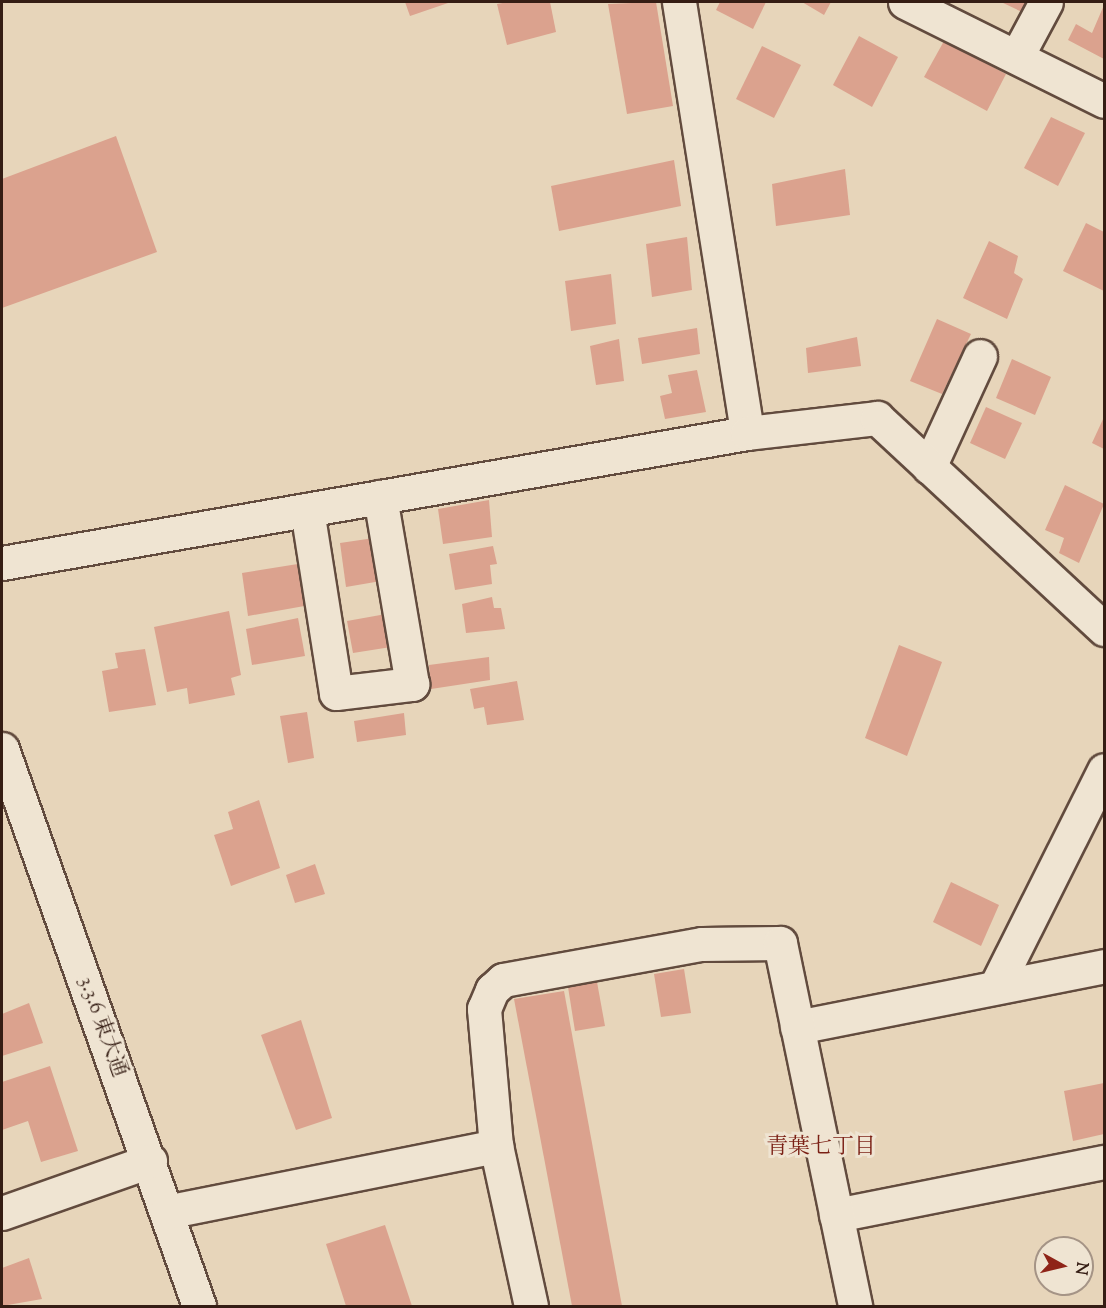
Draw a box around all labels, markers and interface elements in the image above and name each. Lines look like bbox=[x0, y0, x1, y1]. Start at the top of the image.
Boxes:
street label: 3.3.6 東大通 bbox=[72, 973, 132, 1081]
district label: 青葉七丁目 bbox=[766, 1136, 876, 1162]
north arrow bbox=[1034, 1236, 1094, 1296]
text: N bbox=[1068, 1260, 1093, 1276]

